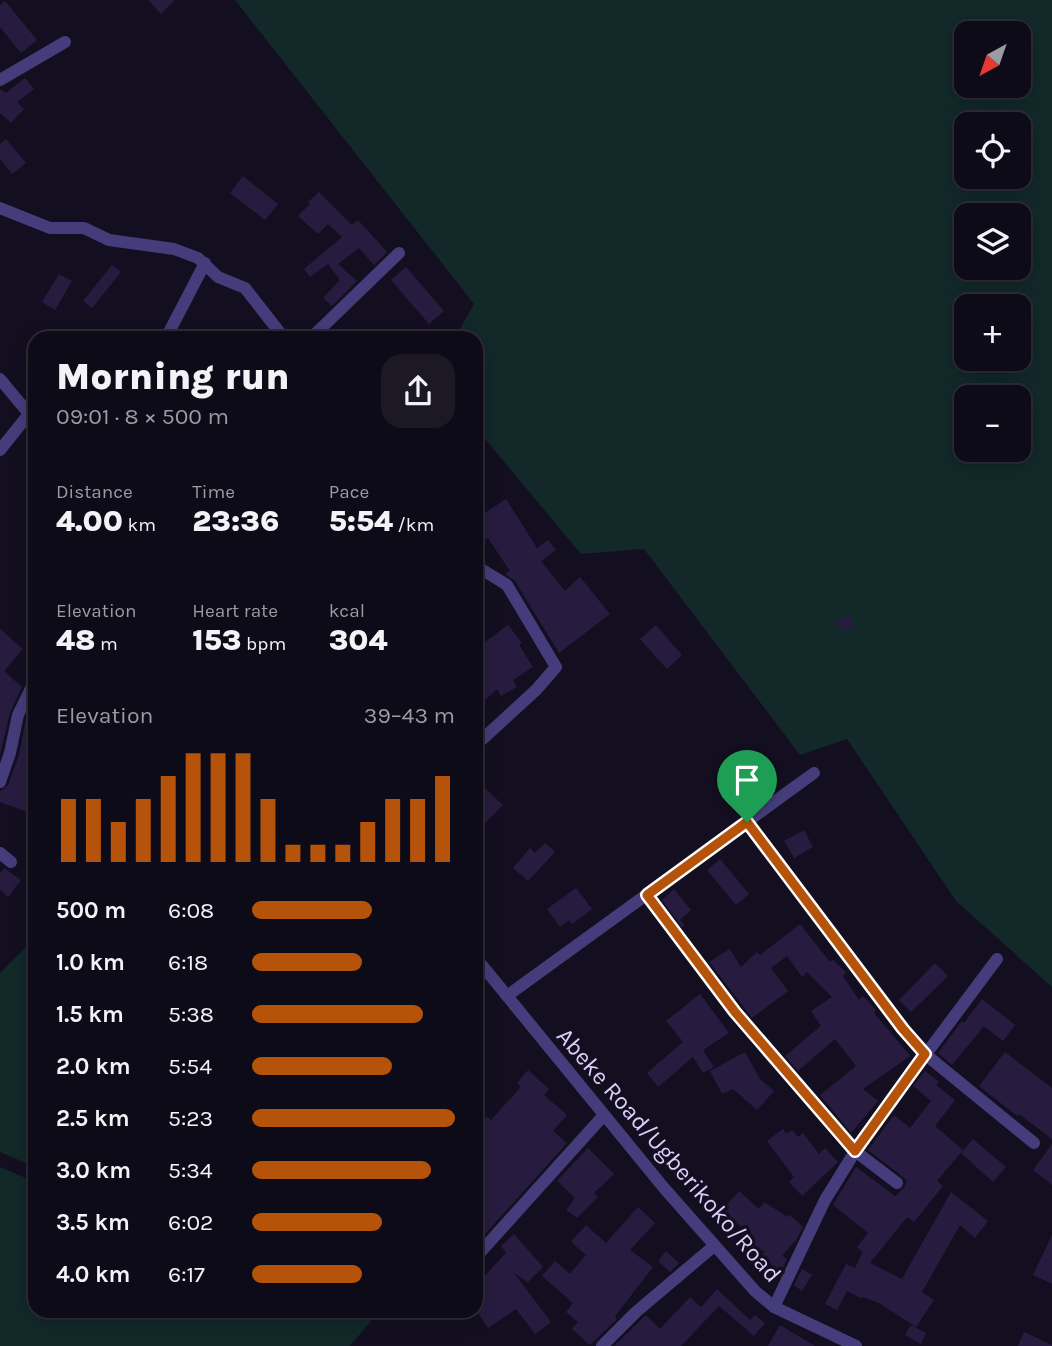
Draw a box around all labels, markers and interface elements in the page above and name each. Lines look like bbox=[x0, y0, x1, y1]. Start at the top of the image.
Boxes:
north arrow bbox=[954, 21, 1031, 98]
map controls bbox=[954, 21, 1031, 462]
button: locate bbox=[954, 112, 1031, 189]
button: layers bbox=[954, 203, 1031, 280]
button: + bbox=[954, 294, 1031, 371]
text: Morning run bbox=[56, 354, 290, 399]
button: share bbox=[381, 354, 455, 428]
button: − bbox=[954, 385, 1031, 462]
text: 09:01 · 8 × 500 m bbox=[56, 403, 229, 430]
text: Distance bbox=[56, 481, 133, 503]
text: Time bbox=[192, 481, 235, 503]
text: Pace bbox=[329, 481, 369, 503]
text: 4.00 bbox=[56, 503, 123, 539]
text: 23:36 bbox=[192, 503, 279, 539]
text: 5:54 bbox=[329, 503, 393, 539]
text: km bbox=[123, 514, 156, 536]
text: /km bbox=[393, 514, 434, 536]
text: Elevation bbox=[56, 600, 136, 622]
text: Heart rate bbox=[192, 600, 278, 622]
text: kcal bbox=[329, 600, 365, 622]
text: 48 bbox=[56, 622, 95, 658]
text: 153 bbox=[192, 622, 242, 658]
text: 304 bbox=[329, 622, 388, 658]
text: m bbox=[95, 633, 118, 655]
text: bpm bbox=[242, 633, 286, 655]
text: Elevation bbox=[56, 702, 153, 729]
text: 39–43 m bbox=[364, 702, 455, 729]
pin bbox=[717, 750, 777, 822]
icon: arrive bbox=[728, 761, 766, 799]
text: 500 m bbox=[56, 897, 126, 924]
text: 6:08 bbox=[168, 897, 214, 924]
text: 1.0 km bbox=[56, 949, 125, 976]
text: 6:18 bbox=[168, 949, 208, 976]
text: 1.5 km bbox=[56, 1001, 124, 1028]
text: 5:38 bbox=[168, 1001, 214, 1028]
street label: Abeke Road/Ugberikoko/Road bbox=[551, 1022, 787, 1288]
text: 2.0 km bbox=[56, 1053, 131, 1080]
text: 5:54 bbox=[168, 1053, 212, 1080]
text: 2.5 km bbox=[56, 1105, 130, 1132]
text: 5:23 bbox=[168, 1105, 213, 1132]
text: 3.0 km bbox=[56, 1157, 131, 1184]
text: 5:34 bbox=[168, 1157, 213, 1184]
text: 3.5 km bbox=[56, 1209, 130, 1236]
text: 6:02 bbox=[168, 1209, 213, 1236]
text: 4.0 km bbox=[56, 1261, 130, 1288]
text: 6:17 bbox=[168, 1261, 205, 1288]

